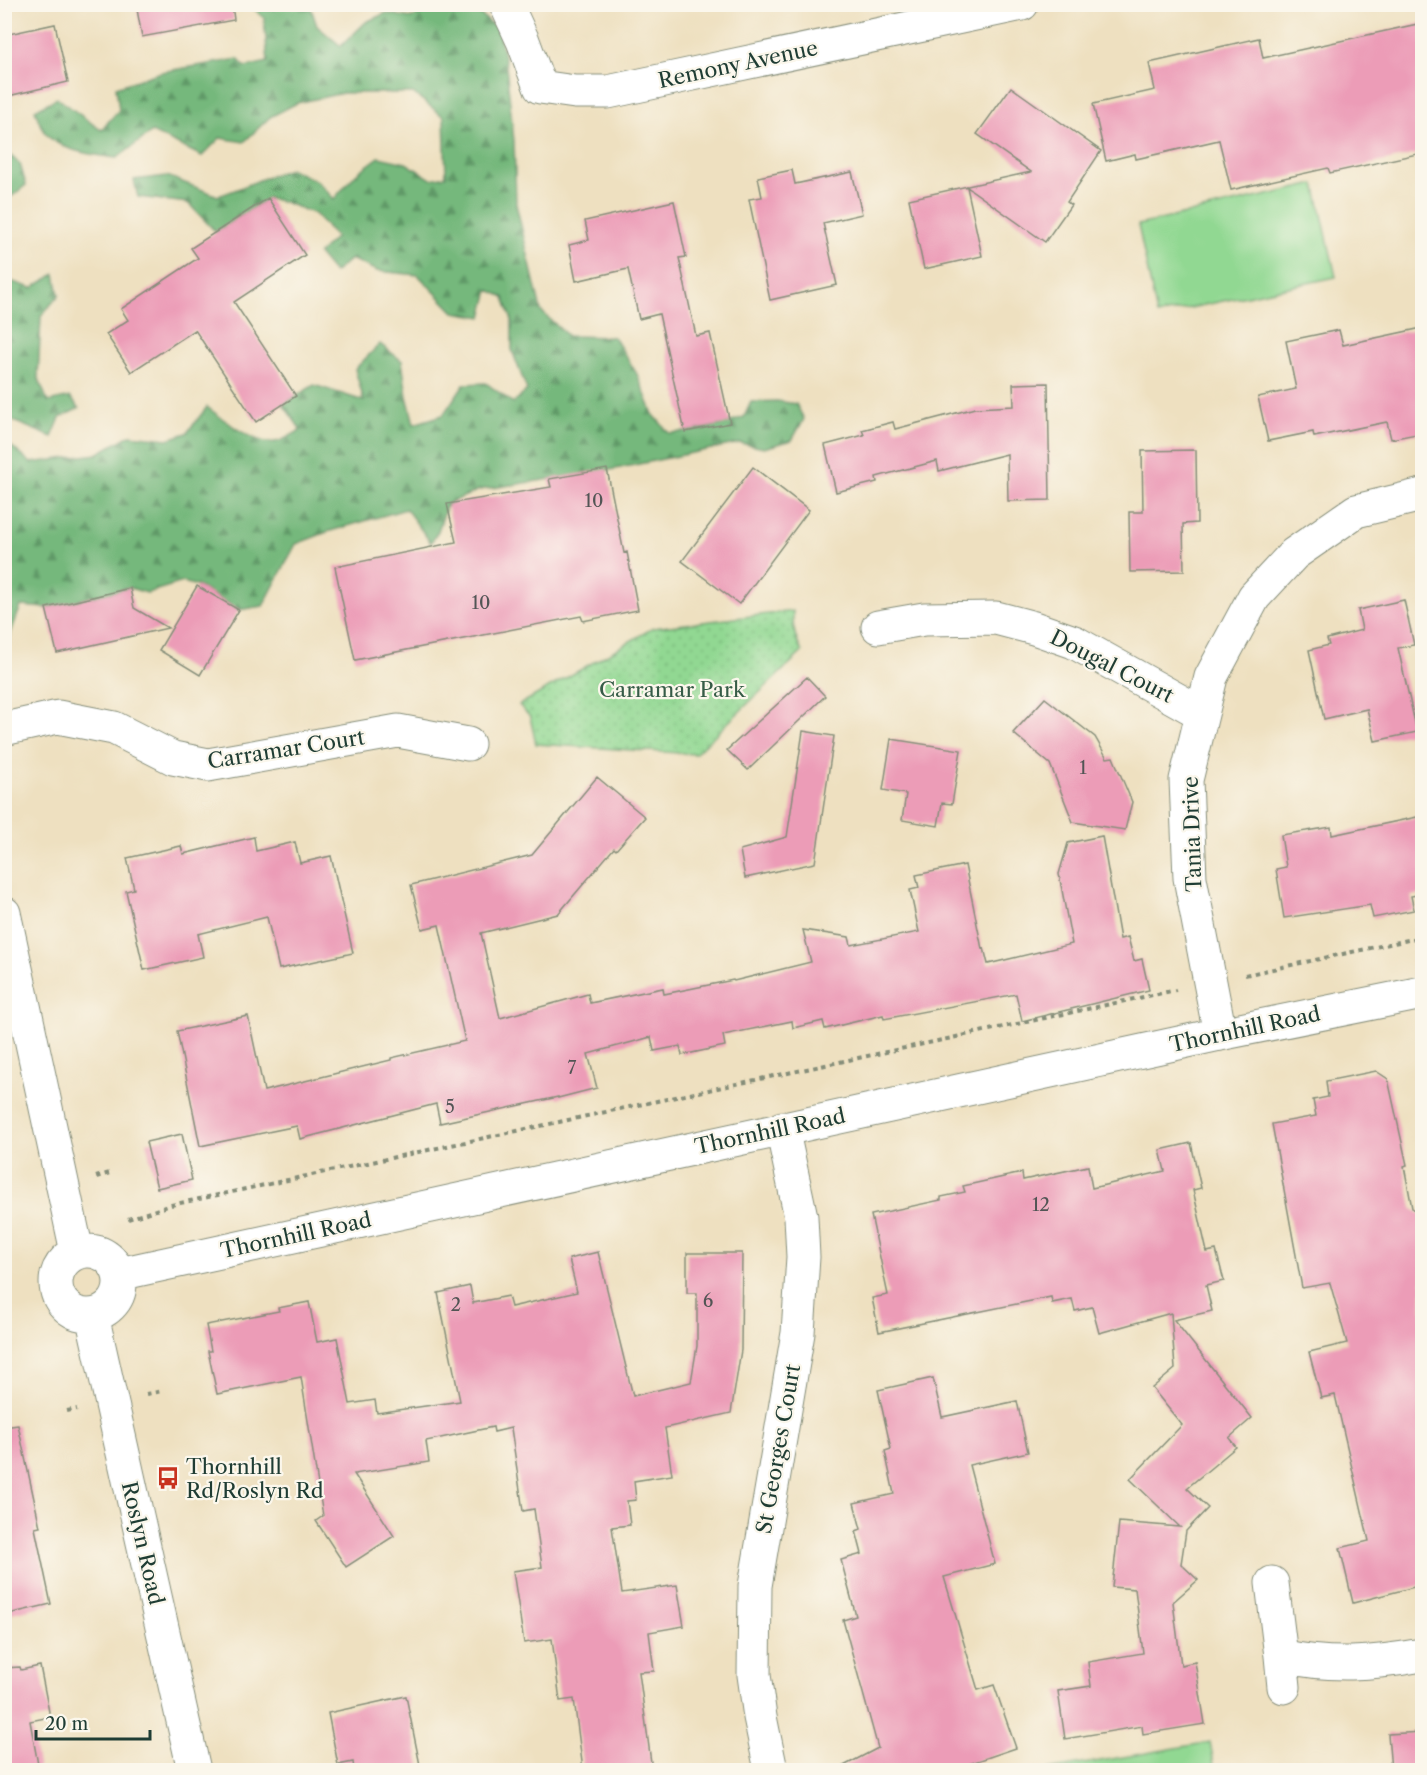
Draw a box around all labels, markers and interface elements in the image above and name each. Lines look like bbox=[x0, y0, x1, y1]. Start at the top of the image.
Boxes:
street label: Remony Avenue bbox=[656, 35, 820, 93]
house number: 10 bbox=[585, 490, 603, 512]
house number: 10 bbox=[472, 592, 490, 614]
street label: Dougal Court bbox=[1046, 624, 1178, 708]
park label: Carramar Park bbox=[599, 677, 746, 702]
street label: Carramar Court bbox=[206, 724, 367, 774]
house number: 1 bbox=[1079, 757, 1087, 779]
street label: Tania Drive bbox=[1177, 776, 1207, 892]
street label: Thornhill Road bbox=[1167, 1001, 1323, 1057]
house number: 7 bbox=[568, 1057, 577, 1079]
house number: 5 bbox=[445, 1096, 455, 1118]
street label: Thornhill Road bbox=[692, 1103, 848, 1159]
house number: 12 bbox=[1032, 1194, 1050, 1216]
street label: Thornhill Road bbox=[218, 1207, 374, 1263]
house number: 6 bbox=[703, 1290, 713, 1312]
house number: 2 bbox=[451, 1294, 461, 1316]
street label: St Georges Court bbox=[751, 1362, 805, 1536]
place label: Thornhill Rd/Roslyn Rd bbox=[186, 1454, 324, 1503]
bus stop icon: Thornhill Rd/Roslyn Rd bbox=[155, 1465, 181, 1491]
street label: Roslyn Road bbox=[117, 1479, 169, 1607]
scale bar bbox=[36, 1703, 150, 1741]
text: 20 m bbox=[45, 1713, 89, 1735]

